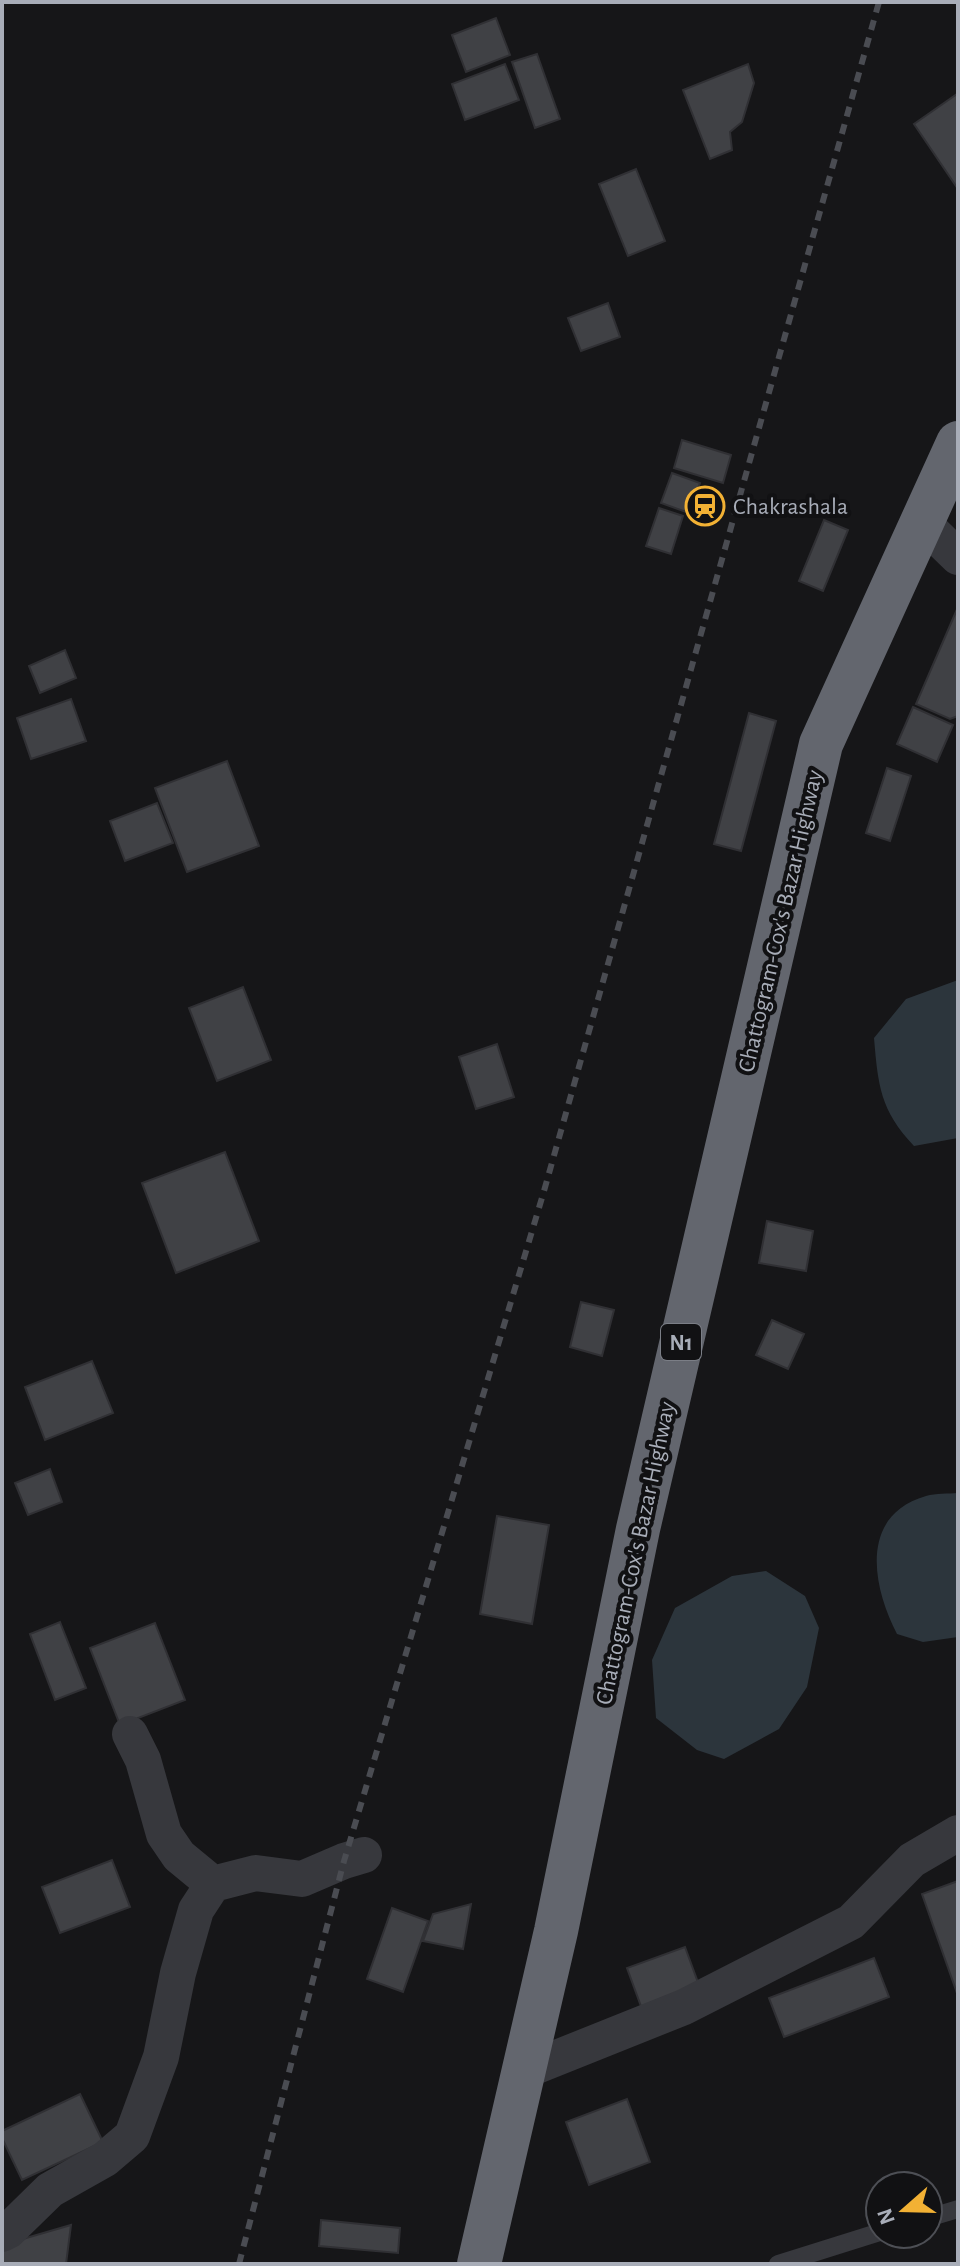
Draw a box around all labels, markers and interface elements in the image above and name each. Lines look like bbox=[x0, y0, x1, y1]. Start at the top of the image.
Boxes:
station icon: Chakrashala bbox=[684, 485, 726, 527]
place label: Chakrashala bbox=[733, 495, 848, 519]
street label: Chattogram-Cox's Bazar Highway bbox=[734, 768, 827, 1075]
road number: N1 bbox=[661, 1324, 701, 1360]
street label: Chattogram-Cox's Bazar Highway bbox=[592, 1399, 680, 1707]
north arrow bbox=[864, 2170, 944, 2250]
text: N bbox=[873, 2206, 899, 2227]

